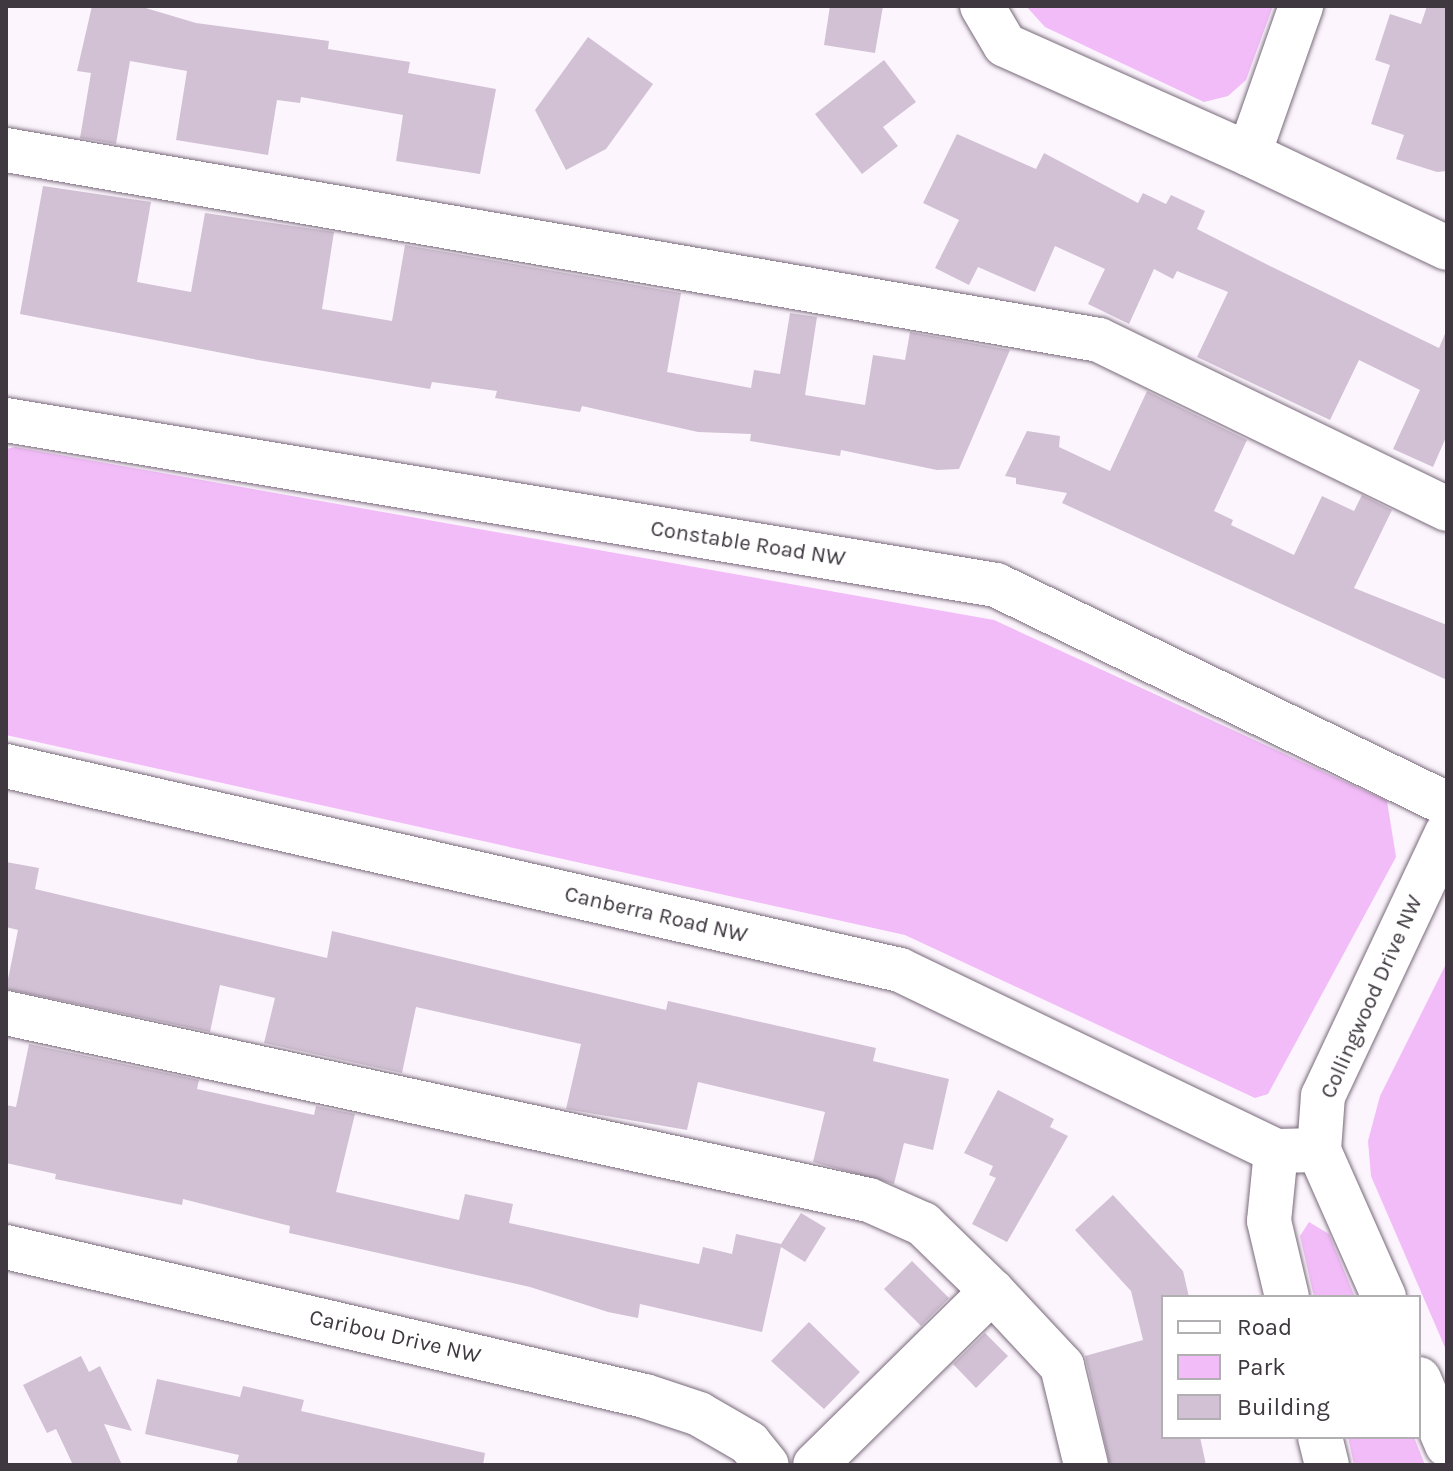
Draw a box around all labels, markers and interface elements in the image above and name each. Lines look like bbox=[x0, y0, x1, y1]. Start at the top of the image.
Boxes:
street label: Constable Road NW bbox=[649, 516, 847, 572]
street label: Canberra Road NW bbox=[562, 881, 750, 949]
street label: Collingwood Drive NW bbox=[1315, 891, 1429, 1103]
legend bbox=[1161, 1295, 1421, 1439]
street label: Caribou Drive NW bbox=[307, 1304, 483, 1370]
text: Road bbox=[1237, 1313, 1292, 1341]
text: Park bbox=[1237, 1353, 1286, 1381]
text: Building bbox=[1237, 1393, 1330, 1421]

